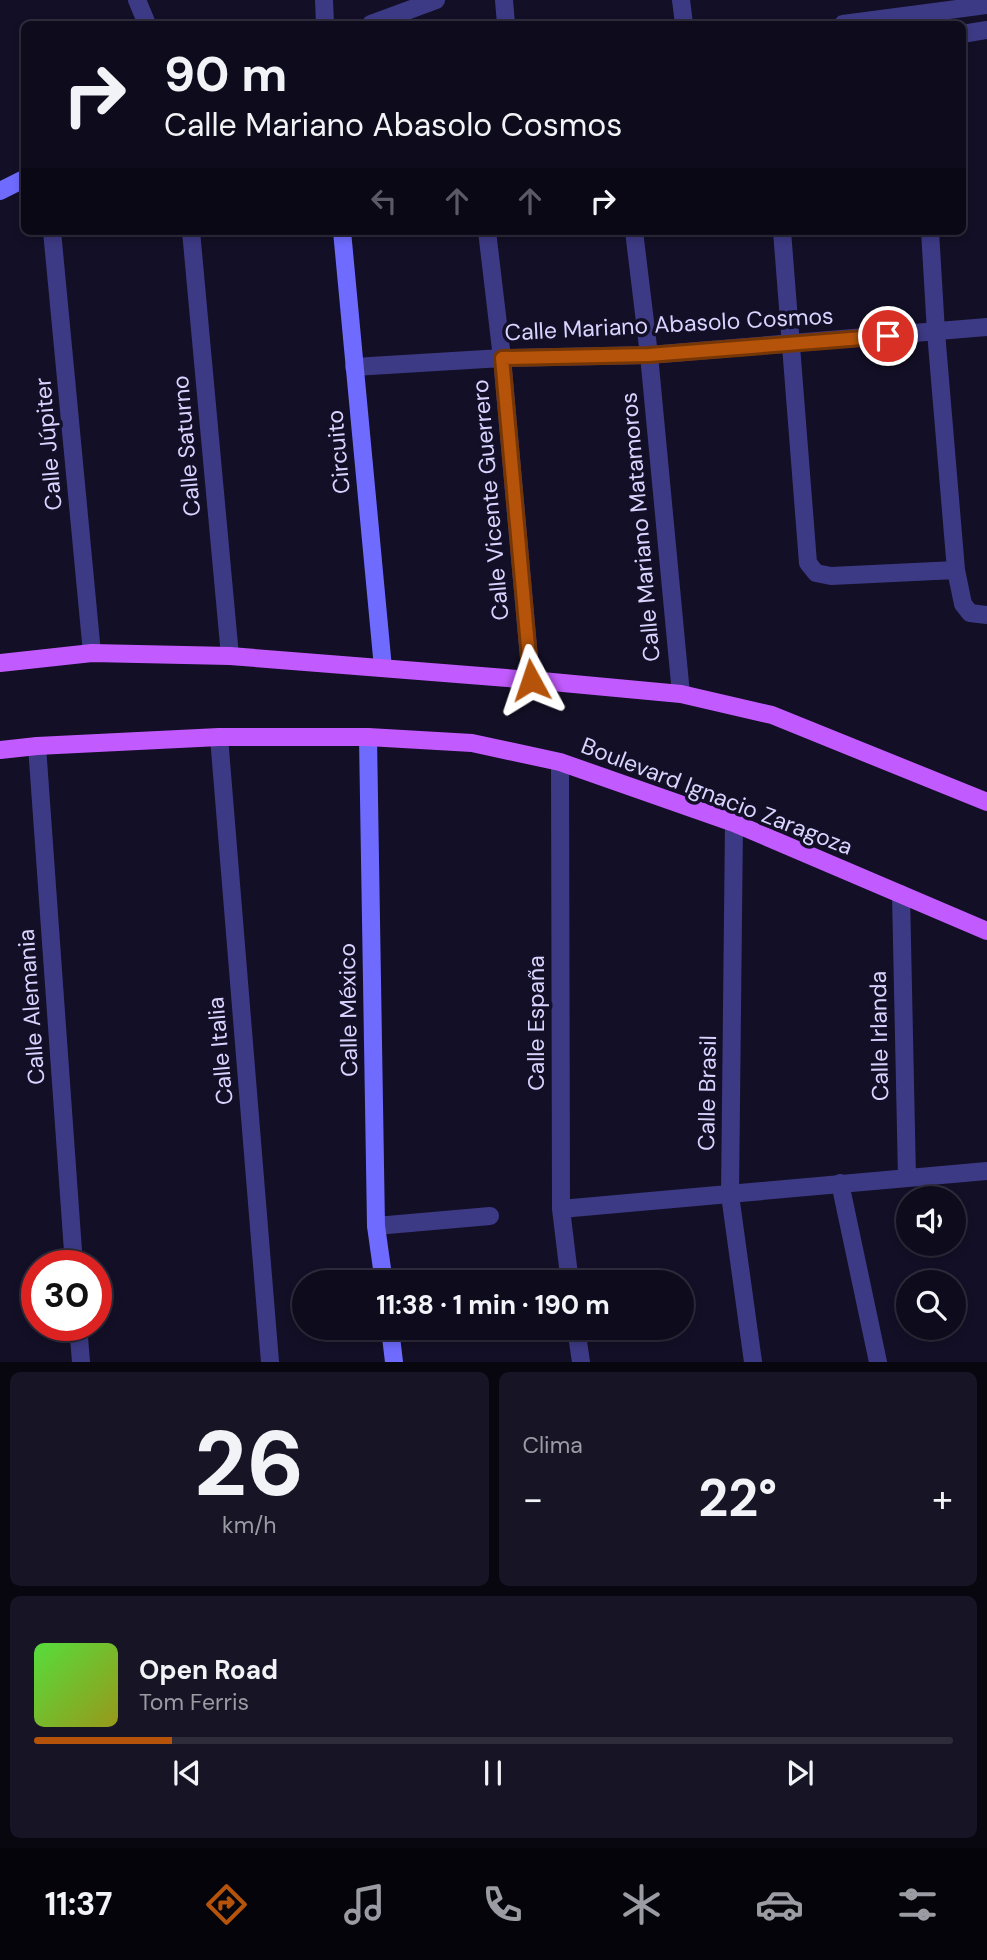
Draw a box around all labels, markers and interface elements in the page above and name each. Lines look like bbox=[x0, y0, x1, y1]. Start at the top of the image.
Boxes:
text: 90 m bbox=[164, 42, 287, 106]
icon: right bbox=[49, 49, 140, 140]
text: Calle Mariano Abasolo Cosmos bbox=[164, 104, 622, 146]
icon: left bbox=[365, 182, 403, 220]
icon: ahead bbox=[438, 182, 476, 220]
icon: ahead bbox=[511, 182, 549, 220]
icon: right bbox=[584, 182, 622, 220]
street label: Calle Mariano Abasolo Cosmos bbox=[504, 300, 834, 348]
pin bbox=[858, 306, 918, 366]
icon: arrive bbox=[869, 317, 907, 355]
street label: Calle Saturno bbox=[165, 374, 207, 518]
street label: Calle Júpiter bbox=[27, 376, 69, 512]
street label: Calle Vicente Guerrero bbox=[465, 378, 515, 622]
street label: Calle Mariano Matamoros bbox=[613, 391, 667, 663]
street label: Circuito bbox=[319, 409, 357, 495]
position arrow bbox=[494, 643, 568, 717]
street label: Boulevard Ignacio Zaragoza bbox=[577, 730, 857, 862]
street label: Calle Alemania bbox=[11, 928, 51, 1086]
street label: Calle México bbox=[332, 943, 364, 1077]
street label: Calle España bbox=[521, 955, 551, 1091]
street label: Calle Irlanda bbox=[863, 971, 895, 1101]
street label: Calle Italia bbox=[200, 996, 240, 1106]
street label: Calle Brasil bbox=[691, 1035, 723, 1151]
map controls bbox=[896, 1186, 966, 1340]
button: sound bbox=[896, 1186, 966, 1256]
speed limit sign: 30 bbox=[21, 1250, 112, 1341]
button: search bbox=[896, 1270, 966, 1340]
text: 11:38 · 1 min · 190 m bbox=[376, 1288, 610, 1322]
text: 26 bbox=[194, 1405, 304, 1523]
text: Clima bbox=[523, 1430, 583, 1460]
text: 22° bbox=[698, 1464, 777, 1532]
text: − bbox=[523, 1474, 543, 1524]
text: + bbox=[932, 1474, 953, 1524]
text: km/h bbox=[222, 1510, 276, 1540]
text: Open Road bbox=[139, 1653, 278, 1687]
text: Tom Ferris bbox=[139, 1687, 249, 1717]
icon: previous bbox=[168, 1754, 206, 1792]
icon: pause bbox=[474, 1754, 512, 1792]
icon: next bbox=[781, 1754, 819, 1792]
icon: directions bbox=[202, 1880, 251, 1929]
icon: music bbox=[340, 1880, 389, 1929]
icon: phone bbox=[478, 1880, 527, 1929]
icon: climate bbox=[617, 1880, 666, 1929]
icon: car bbox=[755, 1880, 804, 1929]
icon: filters bbox=[893, 1880, 942, 1929]
text: 11:37 bbox=[45, 1883, 112, 1925]

